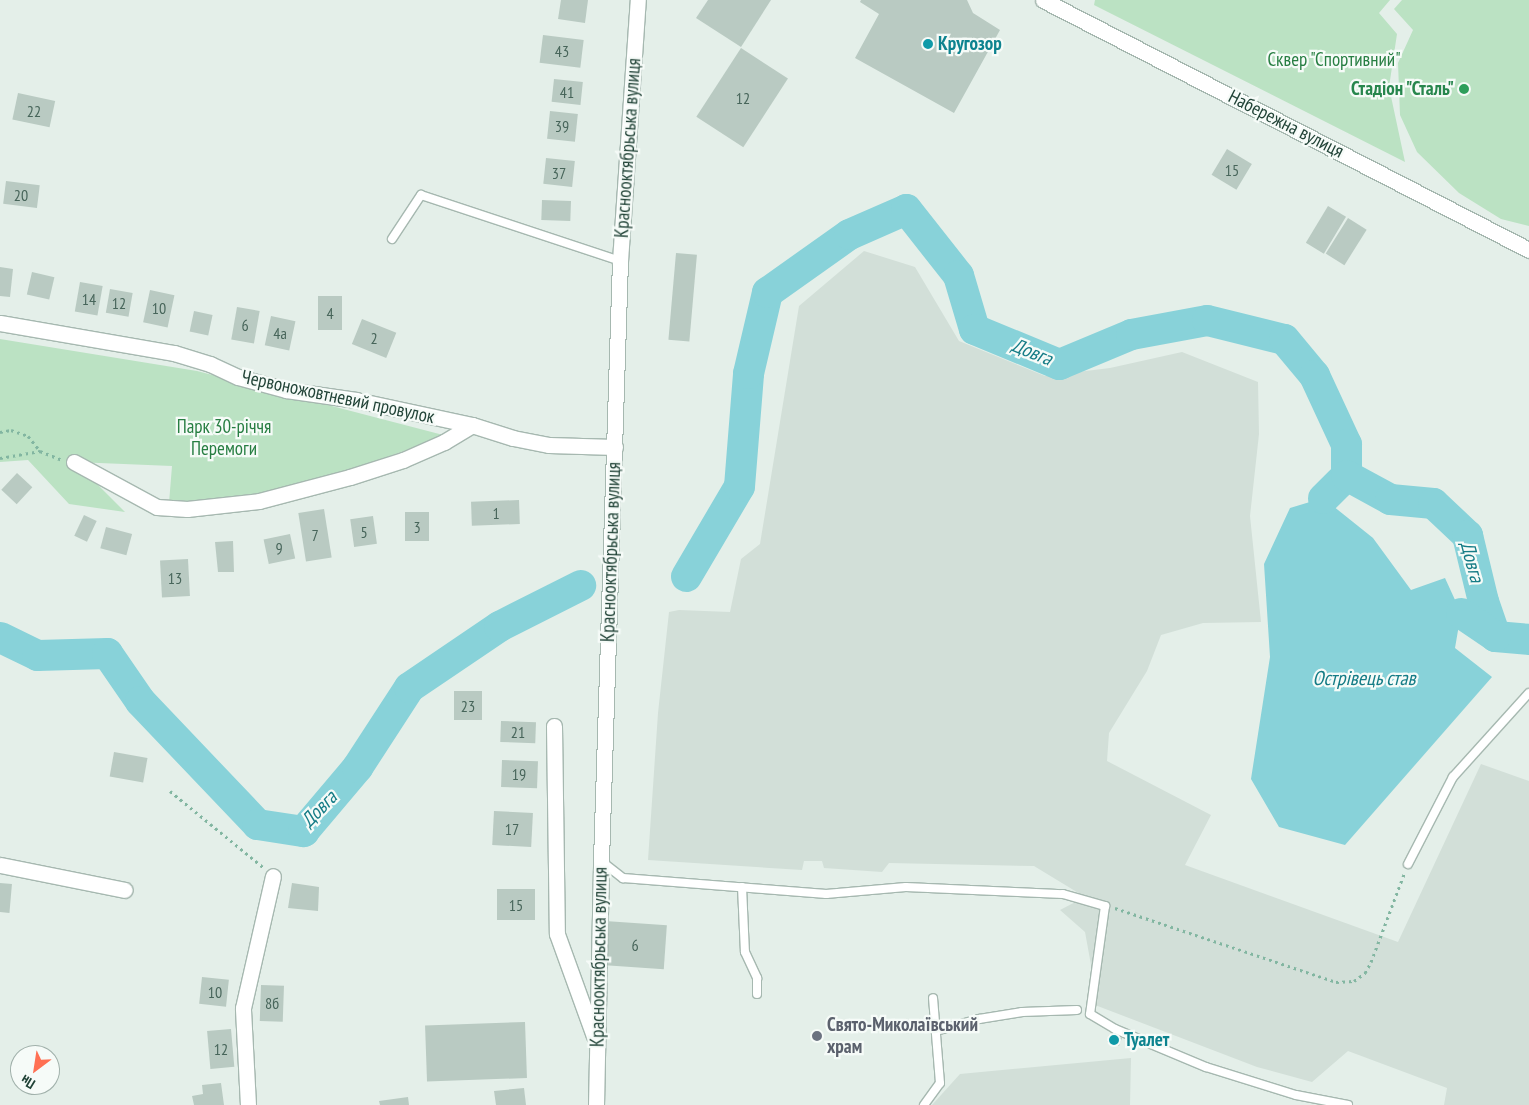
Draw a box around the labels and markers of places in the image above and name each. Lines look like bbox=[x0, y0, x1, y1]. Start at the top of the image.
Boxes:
place label: Кругозор bbox=[938, 33, 1002, 55]
marker: Кругозор bbox=[922, 38, 934, 50]
place label: Стадіон "Сталь" bbox=[1350, 78, 1454, 100]
marker: Стадіон "Сталь" bbox=[1458, 83, 1470, 95]
place label: Свято-Миколаївський храм bbox=[827, 1014, 978, 1058]
place label: Туалет bbox=[1124, 1029, 1169, 1051]
marker: Свято-Миколаївський храм bbox=[811, 1030, 823, 1042]
marker: Туалет bbox=[1108, 1034, 1120, 1046]

